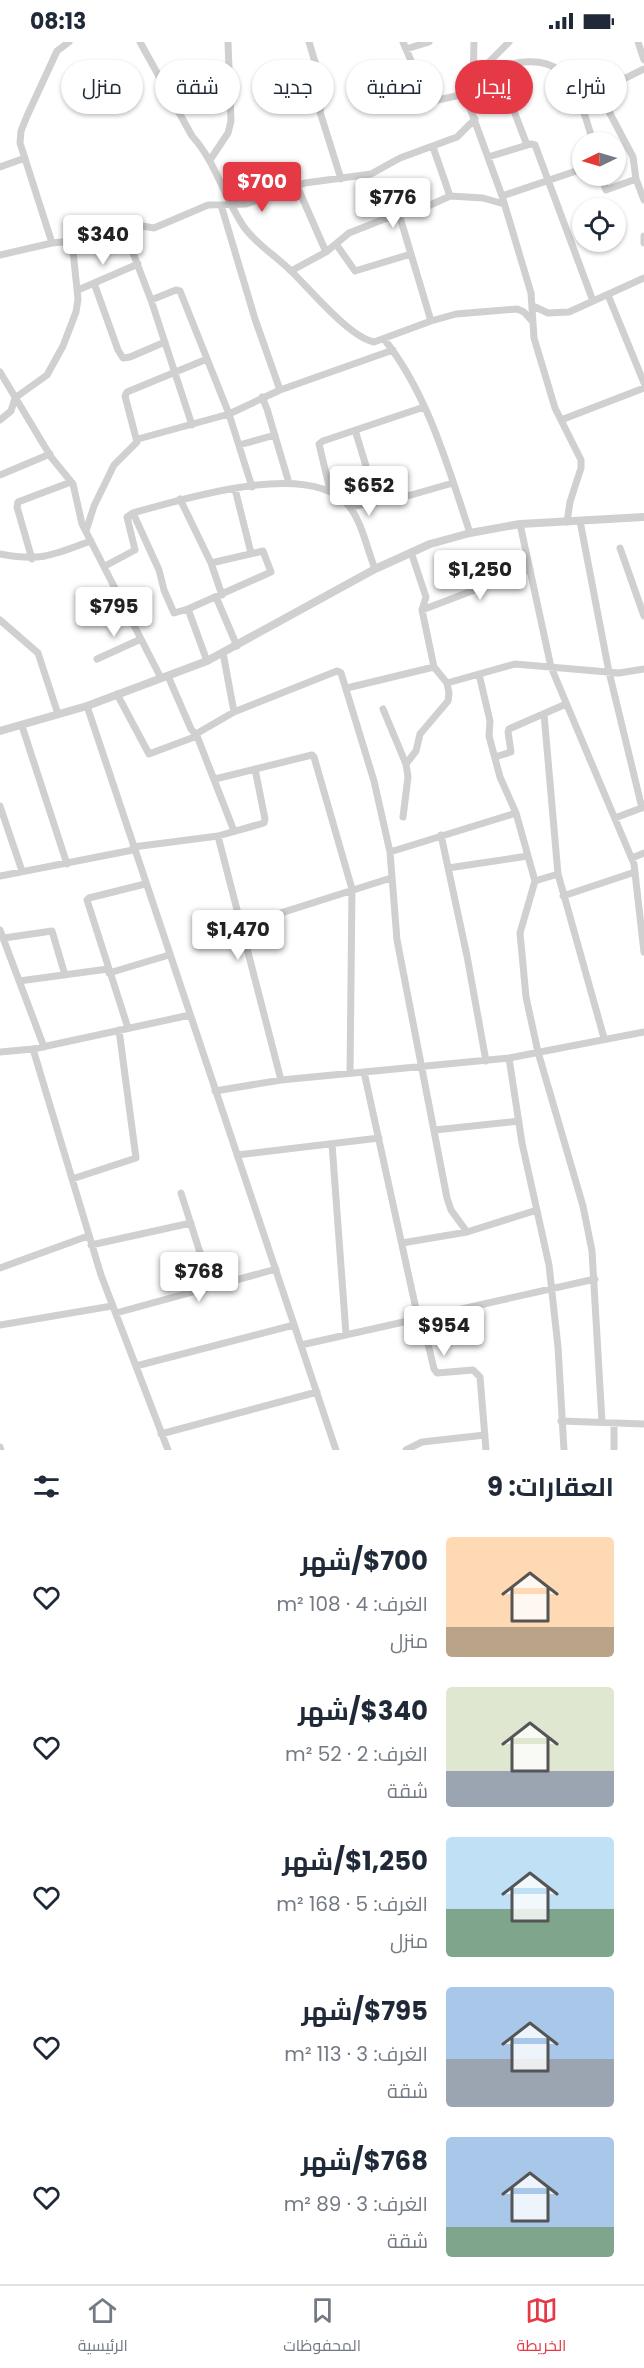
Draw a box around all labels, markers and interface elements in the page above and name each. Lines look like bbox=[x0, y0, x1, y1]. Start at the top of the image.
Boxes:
text: 08:13 bbox=[30, 6, 86, 37]
chip: منزل bbox=[61, 60, 143, 114]
chip: شقة bbox=[155, 60, 240, 114]
chip: جديد bbox=[252, 60, 334, 114]
chip: تصفية bbox=[346, 60, 443, 114]
chip: إيجار bbox=[455, 60, 533, 114]
chip: شراء bbox=[545, 60, 627, 114]
north arrow bbox=[572, 132, 626, 186]
map controls bbox=[572, 132, 626, 252]
pin: $700 bbox=[226, 162, 298, 213]
text: $700 bbox=[237, 167, 287, 195]
pin: $776 bbox=[357, 178, 429, 229]
text: $776 bbox=[369, 183, 417, 211]
button: locate bbox=[572, 198, 626, 252]
pin: $340 bbox=[67, 215, 139, 266]
text: $340 bbox=[77, 220, 129, 248]
pin: $652 bbox=[333, 466, 405, 517]
text: $652 bbox=[344, 471, 394, 499]
pin: $1,250 bbox=[431, 550, 529, 601]
text: $1,250 bbox=[448, 555, 512, 583]
pin: $795 bbox=[78, 587, 150, 638]
text: $795 bbox=[89, 592, 139, 620]
pin: $1,470 bbox=[189, 910, 287, 961]
text: $1,470 bbox=[206, 915, 270, 943]
pin: $768 bbox=[163, 1252, 235, 1303]
text: $768 bbox=[174, 1257, 224, 1285]
pin: $954 bbox=[408, 1306, 480, 1357]
text: $954 bbox=[418, 1311, 470, 1339]
text: العقارات: 9 bbox=[487, 1469, 614, 1505]
icon: filters bbox=[30, 1470, 63, 1503]
text: $700/شهر bbox=[300, 1543, 428, 1579]
icon: home bbox=[494, 1561, 566, 1633]
icon: heart bbox=[30, 1581, 63, 1614]
text: الغرف: 4 · 108 m² bbox=[276, 1590, 428, 1618]
text: منزل bbox=[390, 1627, 428, 1655]
text: $340/شهر bbox=[298, 1693, 428, 1729]
icon: home bbox=[494, 1711, 566, 1783]
icon: heart bbox=[30, 1731, 63, 1764]
text: الغرف: 2 · 52 m² bbox=[285, 1740, 428, 1768]
text: شقة bbox=[387, 1777, 428, 1805]
text: $1,250/شهر bbox=[282, 1843, 428, 1879]
icon: home bbox=[494, 1861, 566, 1933]
icon: heart bbox=[30, 1881, 63, 1914]
text: الغرف: 5 · 168 m² bbox=[276, 1890, 428, 1918]
text: منزل bbox=[390, 1927, 428, 1955]
text: $795/شهر bbox=[301, 1993, 428, 2029]
icon: home bbox=[494, 2011, 566, 2083]
icon: heart bbox=[30, 2031, 63, 2064]
text: الغرف: 3 · 113 m² bbox=[284, 2040, 428, 2068]
text: شقة bbox=[387, 2077, 428, 2105]
text: $768/شهر bbox=[301, 2143, 428, 2179]
icon: home bbox=[494, 2161, 566, 2233]
icon: heart bbox=[30, 2181, 63, 2214]
text: الغرف: 3 · 89 m² bbox=[284, 2190, 428, 2218]
text: شقة bbox=[387, 2227, 428, 2255]
tab: الرئيسية bbox=[78, 2294, 128, 2360]
tab: المحفوظات bbox=[283, 2294, 361, 2360]
tab: الخريطة bbox=[516, 2294, 566, 2360]

